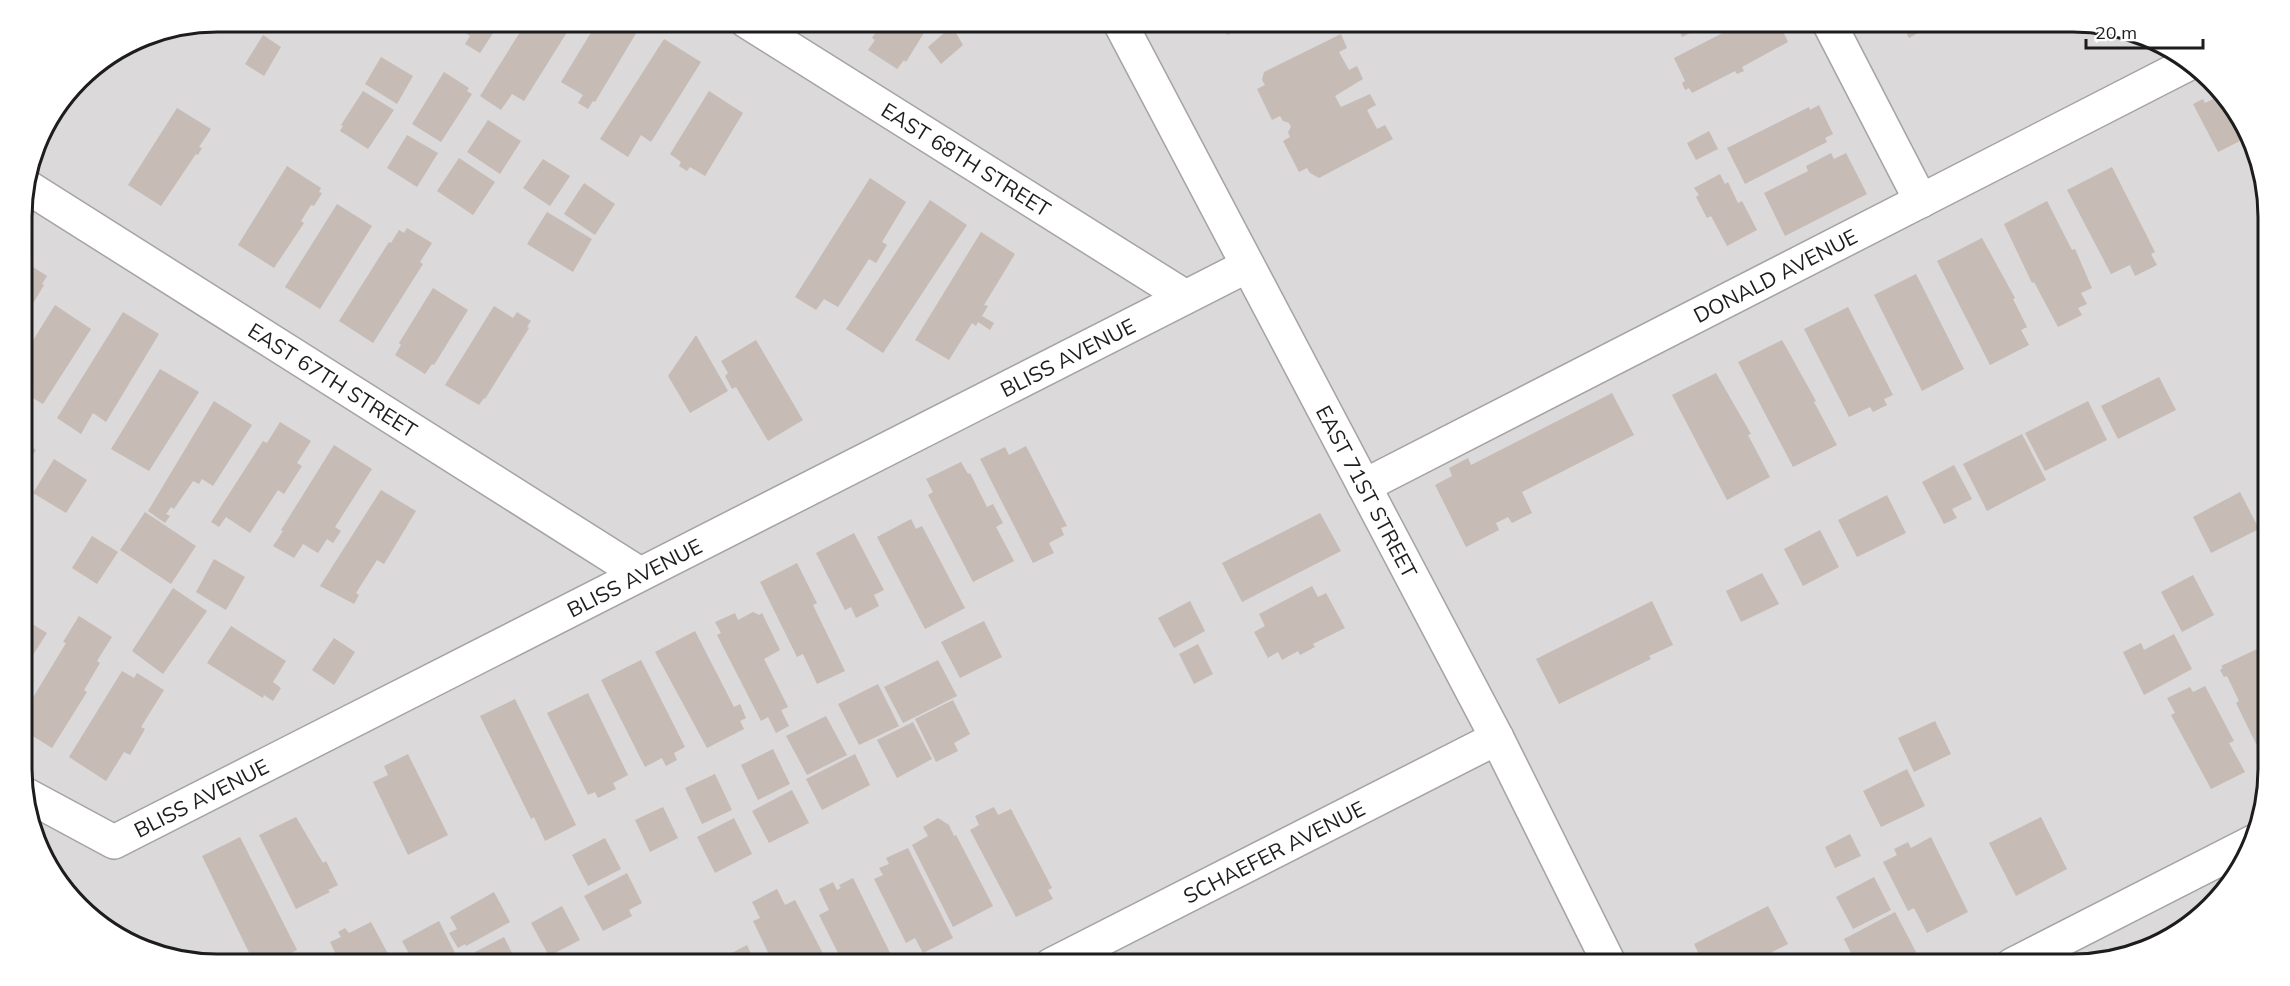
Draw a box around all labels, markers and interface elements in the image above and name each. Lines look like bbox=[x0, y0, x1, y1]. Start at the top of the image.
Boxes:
scale bar bbox=[2086, 12, 2203, 50]
text: 20 m bbox=[2095, 21, 2137, 44]
street label: EAST 68TH STREET bbox=[877, 96, 1056, 222]
street label: DONALD AVENUE bbox=[1689, 223, 1861, 328]
street label: BLISS AVENUE bbox=[996, 312, 1139, 402]
street label: EAST 67TH STREET bbox=[244, 317, 422, 443]
street label: EAST 71ST STREET bbox=[1311, 401, 1423, 583]
street label: BLISS AVENUE bbox=[563, 532, 706, 623]
street label: BLISS AVENUE bbox=[129, 753, 273, 843]
street label: SCHAEFER AVENUE bbox=[1179, 795, 1369, 909]

